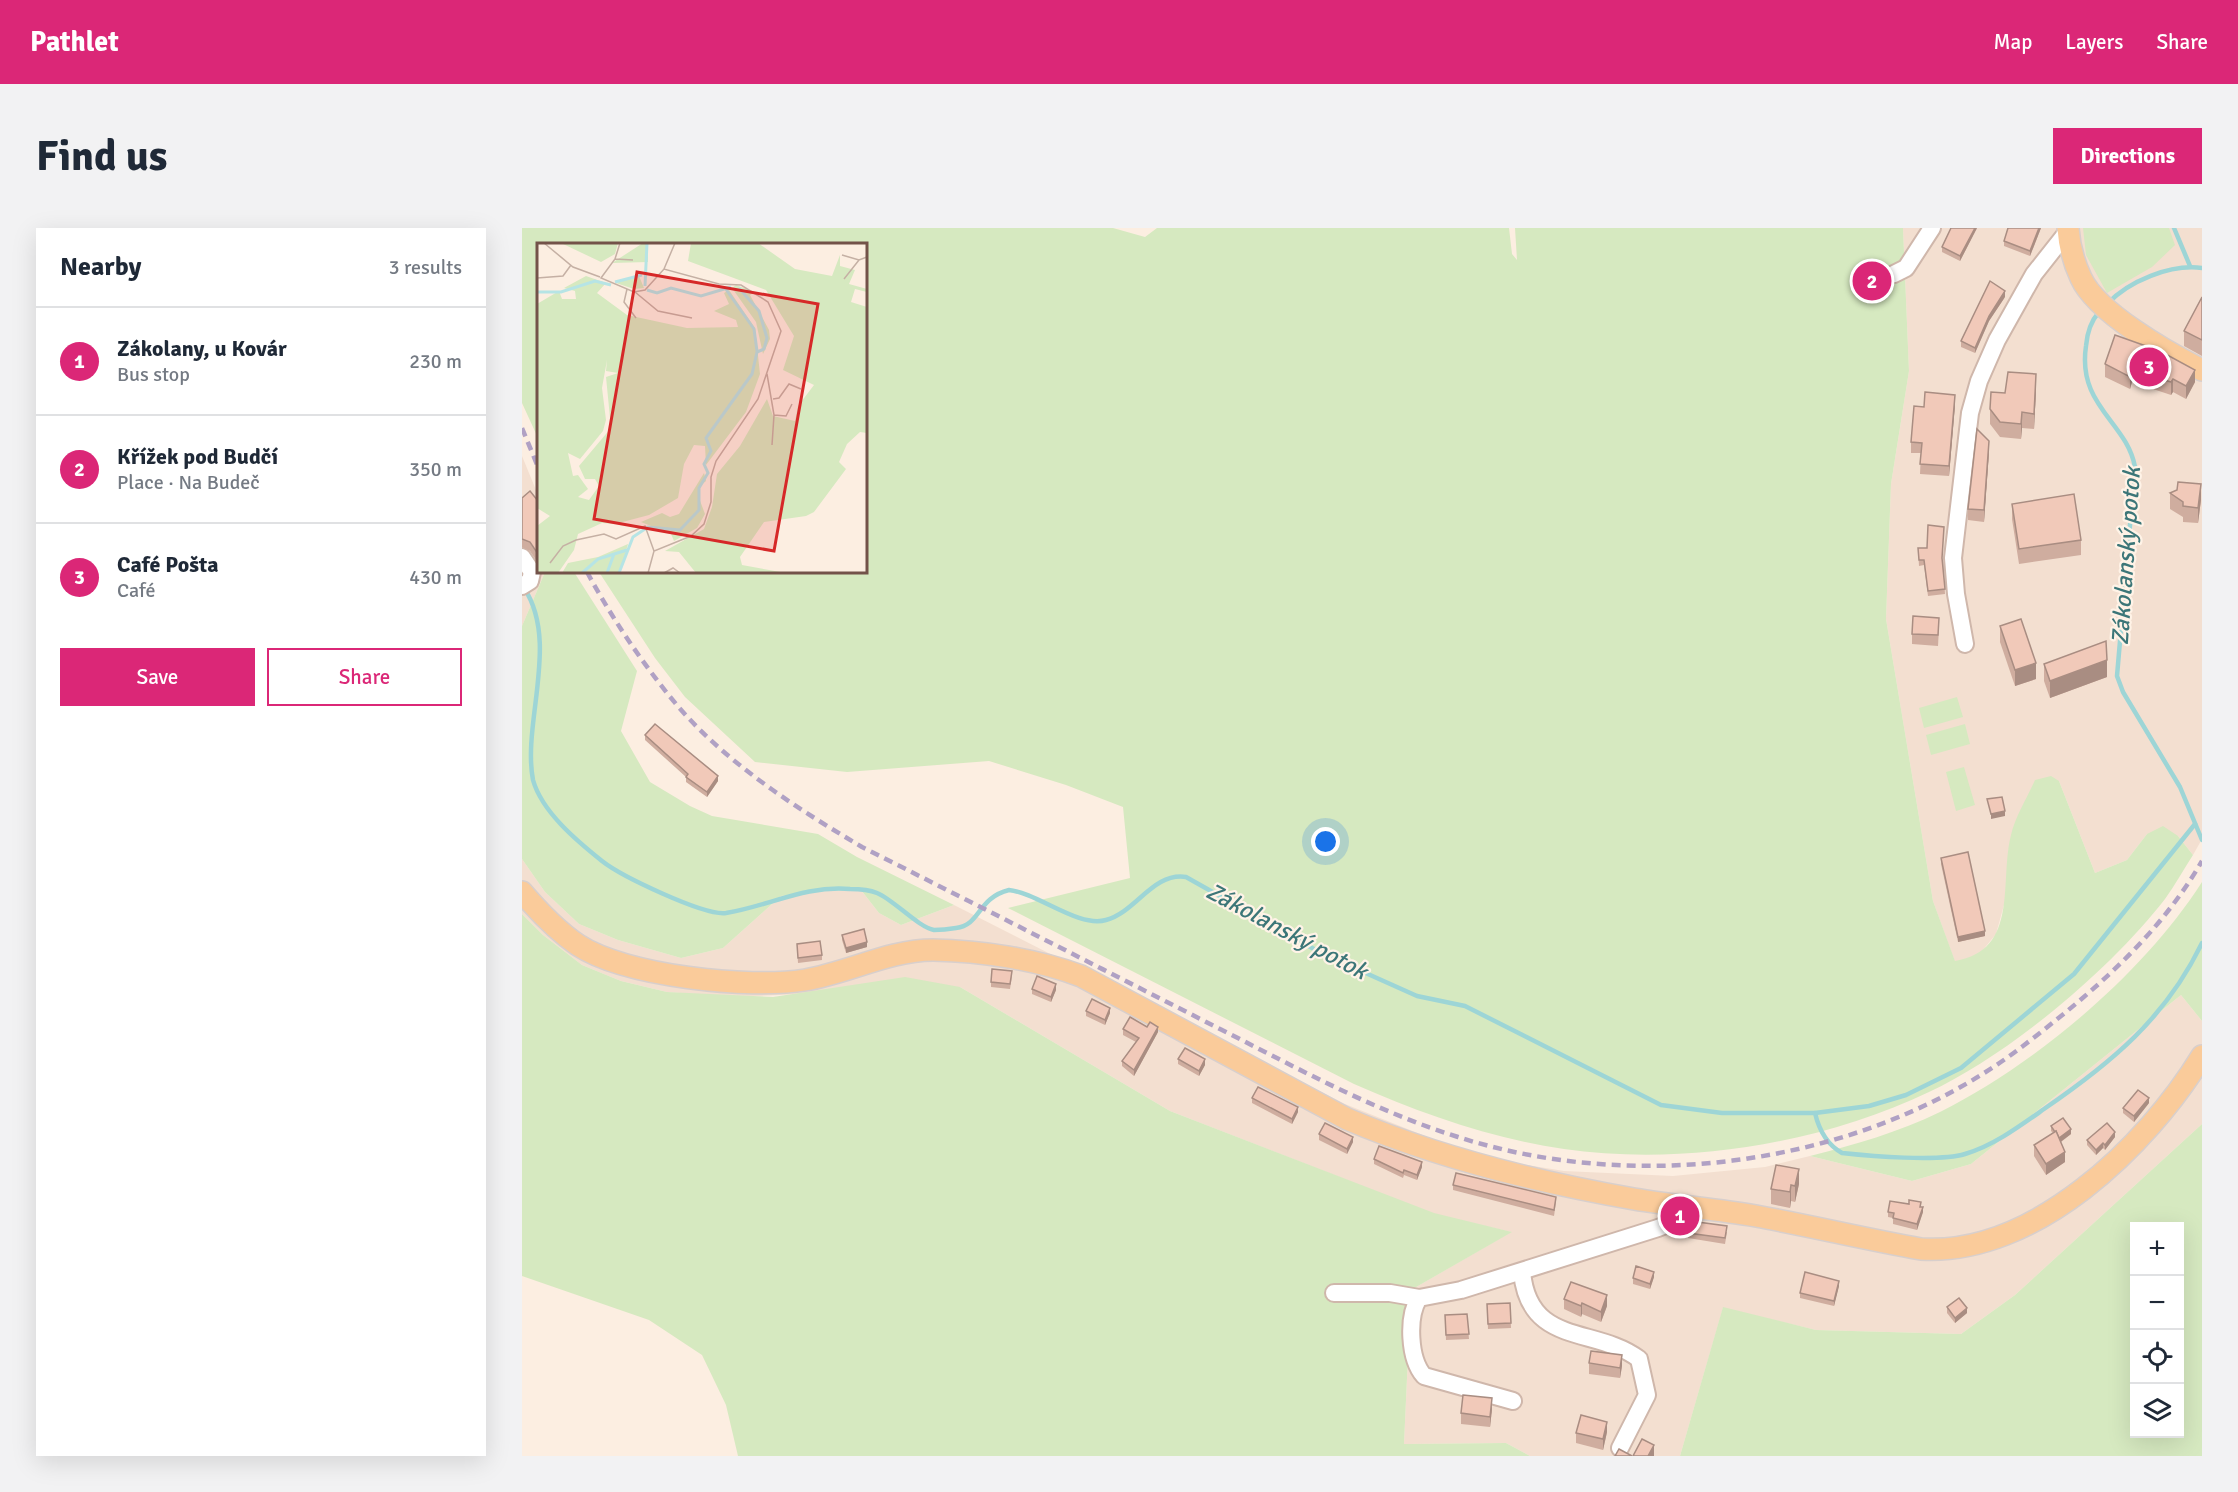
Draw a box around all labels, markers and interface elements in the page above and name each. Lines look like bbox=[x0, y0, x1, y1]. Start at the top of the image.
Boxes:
text: Pathlet bbox=[30, 25, 119, 59]
text: Map bbox=[1994, 29, 2032, 55]
text: Layers bbox=[2065, 29, 2123, 55]
text: Share bbox=[2156, 29, 2208, 55]
button: Directions bbox=[2053, 128, 2202, 184]
text: Find us bbox=[36, 131, 167, 182]
inset map bbox=[537, 243, 867, 573]
text: Nearby bbox=[60, 251, 141, 283]
text: 3 results bbox=[389, 255, 462, 280]
pin: 2 bbox=[1852, 259, 1892, 304]
text: Zákolany, u Kovár bbox=[117, 335, 287, 362]
pin: 3 bbox=[2130, 344, 2168, 390]
text: 1 bbox=[74, 349, 85, 374]
text: 230 m bbox=[409, 349, 462, 374]
text: Bus stop bbox=[117, 362, 190, 387]
text: Křížek pod Budčí bbox=[117, 443, 278, 470]
text: 2 bbox=[74, 457, 85, 482]
text: 350 m bbox=[409, 457, 462, 482]
water label: Zákolanský potok bbox=[2105, 464, 2147, 646]
text: Place · Na Budeč bbox=[117, 470, 260, 495]
text: Café Pošta bbox=[117, 551, 219, 578]
text: 3 bbox=[74, 565, 85, 590]
text: 430 m bbox=[409, 565, 462, 590]
text: Café bbox=[117, 578, 156, 603]
button: Save bbox=[60, 648, 255, 706]
button: Share bbox=[267, 648, 462, 706]
your location bbox=[1311, 827, 1340, 856]
water label: Zákolanský potok bbox=[1201, 876, 1375, 987]
pin: 1 bbox=[1660, 1194, 1700, 1238]
map controls bbox=[2130, 1222, 2184, 1438]
button: + bbox=[2130, 1222, 2184, 1276]
button: − bbox=[2130, 1276, 2184, 1330]
button: locate bbox=[2130, 1330, 2184, 1384]
button: layers bbox=[2130, 1384, 2184, 1438]

